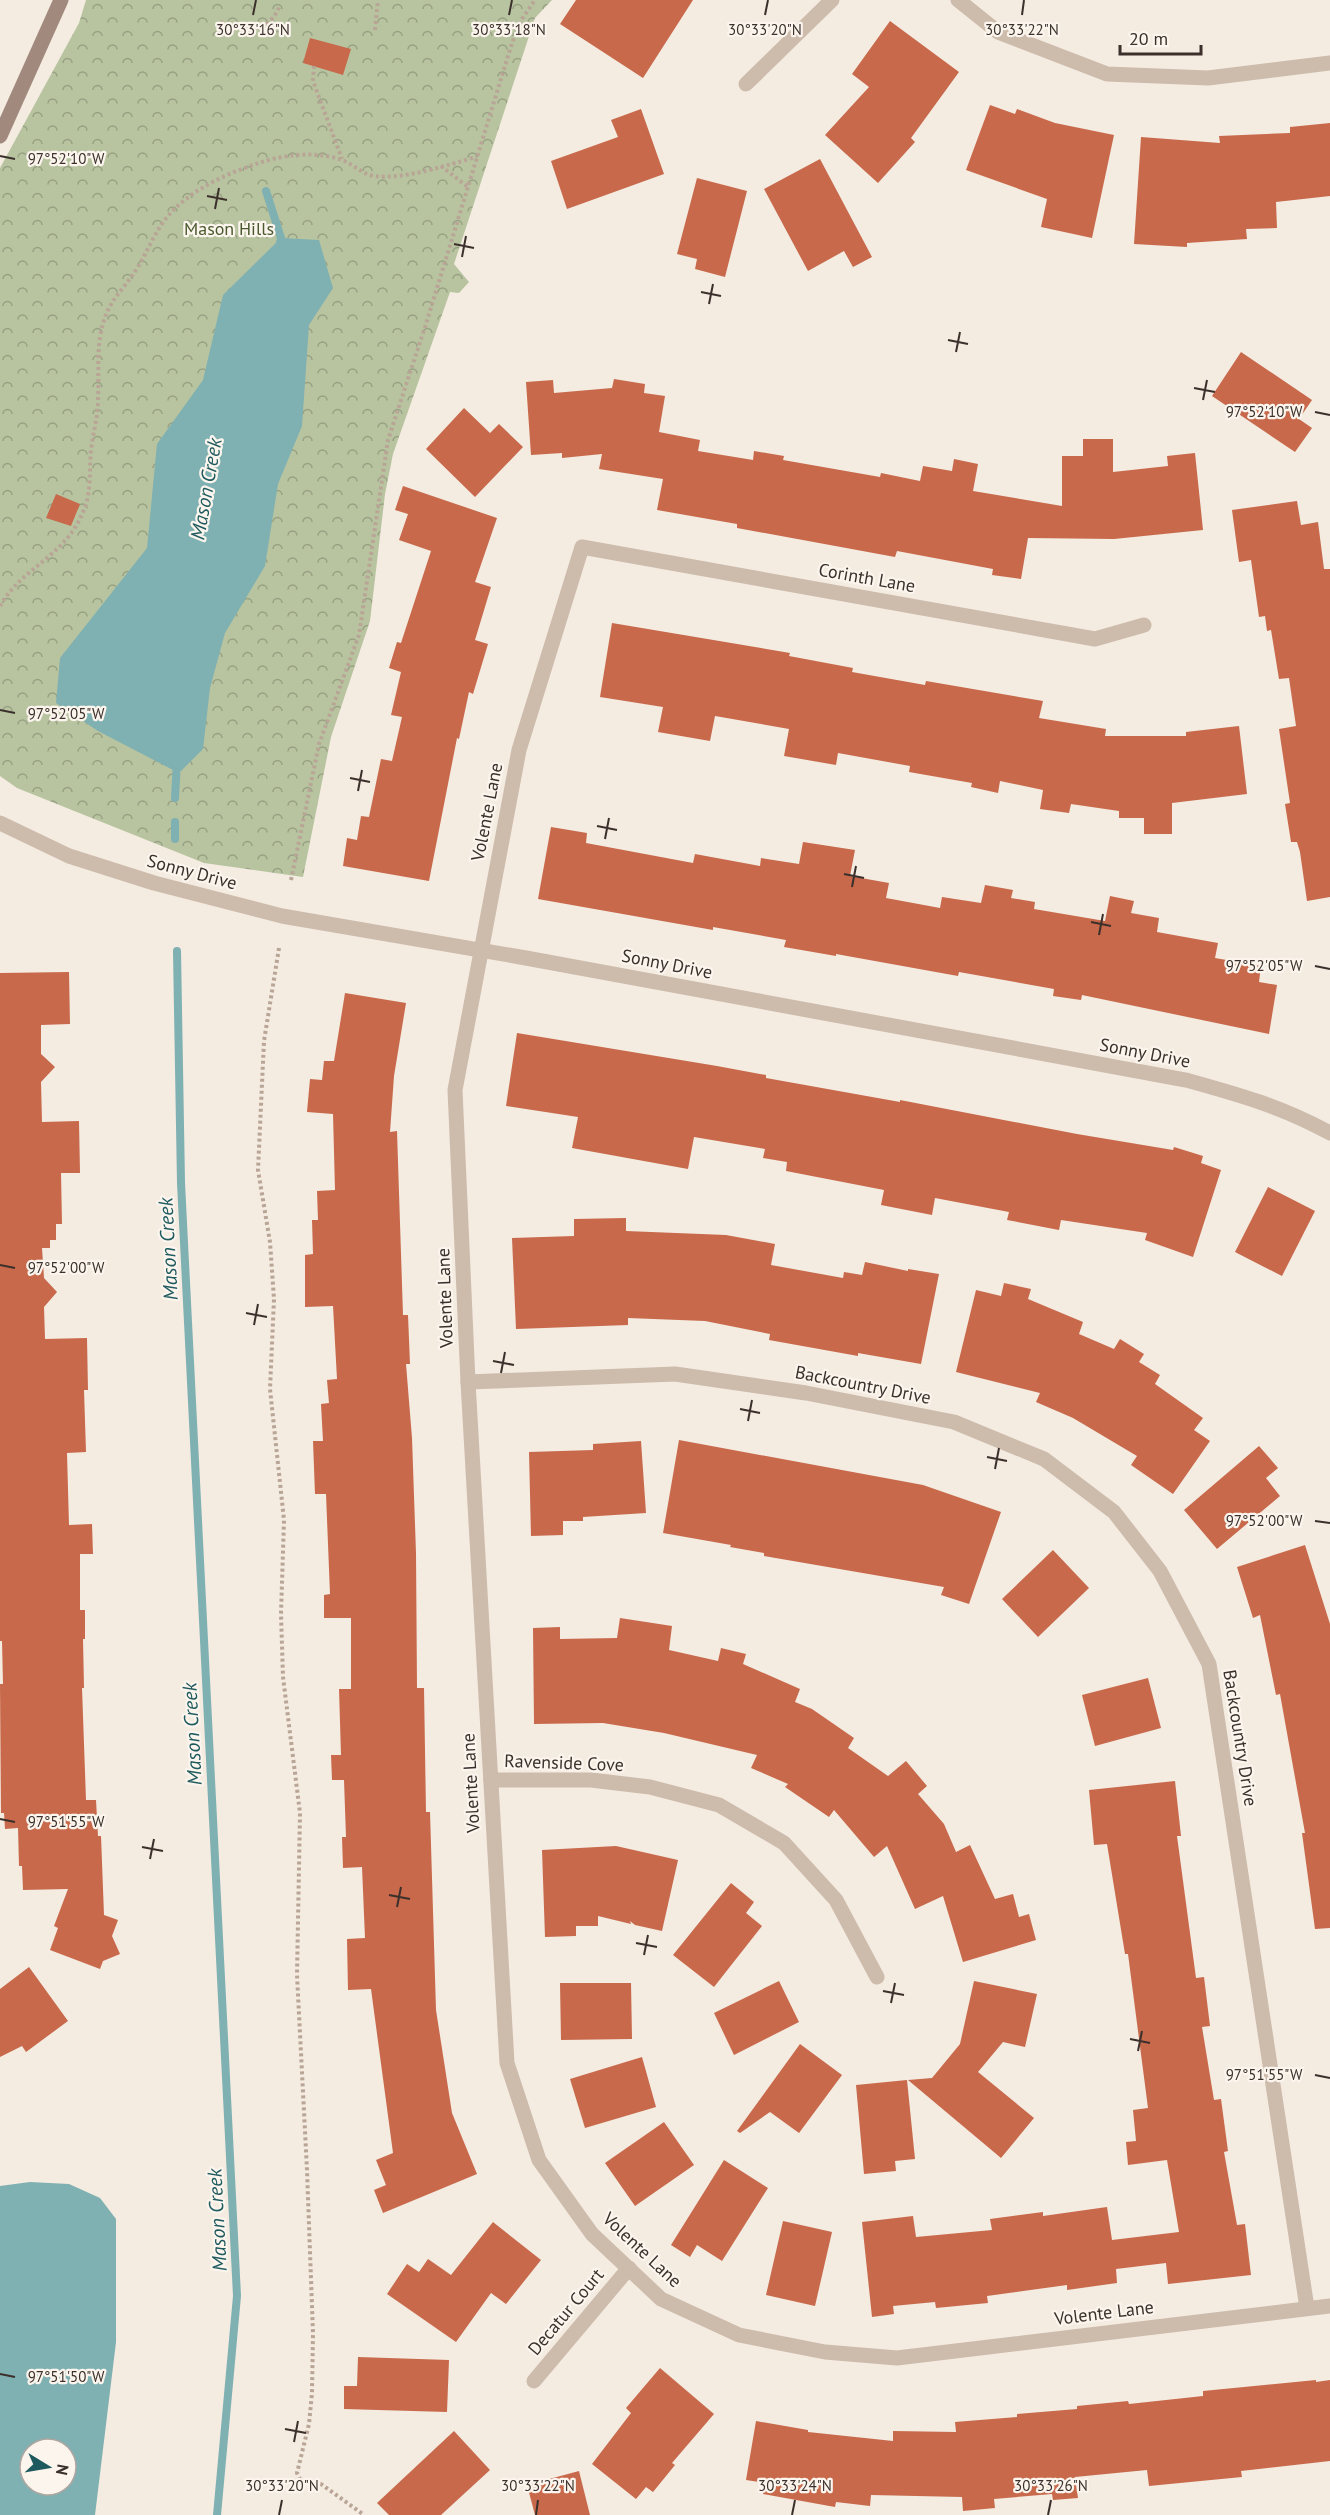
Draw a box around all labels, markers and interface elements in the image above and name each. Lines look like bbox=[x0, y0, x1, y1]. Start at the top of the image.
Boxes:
scale bar bbox=[1120, 18, 1201, 56]
text: 30°33'16"N bbox=[216, 20, 290, 39]
text: 30°33'18"N bbox=[472, 20, 546, 39]
text: 30°33'20"N bbox=[728, 20, 802, 39]
text: 30°33'22"N bbox=[985, 20, 1059, 39]
text: 20 m bbox=[1129, 27, 1168, 50]
text: 97°52'10"W bbox=[28, 149, 105, 168]
park label: Mason Hills bbox=[184, 217, 274, 240]
text: 97°52'10"W bbox=[1226, 402, 1303, 421]
water label: Mason Creek bbox=[184, 435, 228, 542]
street label: Corinth Lane bbox=[817, 558, 917, 597]
text: 97°52'05"W bbox=[28, 704, 105, 723]
street label: Volente Lane bbox=[466, 761, 507, 864]
street label: Sonny Drive bbox=[145, 849, 239, 895]
street label: Sonny Drive bbox=[620, 943, 714, 984]
text: 97°52'05"W bbox=[1226, 956, 1303, 975]
street label: Sonny Drive bbox=[1098, 1032, 1192, 1073]
water label: Mason Creek bbox=[152, 1196, 184, 1301]
street label: Volente Lane bbox=[431, 1248, 458, 1349]
text: 97°52'00"W bbox=[28, 1258, 105, 1277]
street label: Backcountry Drive bbox=[793, 1360, 933, 1409]
text: 97°52'00"W bbox=[1226, 1511, 1303, 1530]
street label: Backcountry Drive bbox=[1218, 1668, 1263, 1808]
water label: Mason Creek bbox=[176, 1681, 208, 1786]
street label: Volente Lane bbox=[456, 1733, 485, 1834]
street label: Ravenside Cove bbox=[504, 1749, 624, 1776]
text: 97°51'55"W bbox=[28, 1812, 105, 1831]
text: 97°51'55"W bbox=[1226, 2065, 1303, 2084]
water label: Mason Creek bbox=[201, 2167, 233, 2272]
street label: Volente Lane bbox=[597, 2207, 687, 2292]
street label: Decatur Court bbox=[523, 2264, 609, 2360]
street label: Volente Lane bbox=[1052, 2295, 1155, 2330]
text: 97°51'50"W bbox=[28, 2367, 105, 2386]
north arrow bbox=[18, 2437, 78, 2497]
text: N bbox=[52, 2463, 74, 2477]
text: 30°33'20"N bbox=[245, 2476, 319, 2495]
text: 30°33'22"N bbox=[501, 2476, 575, 2495]
text: 30°33'24"N bbox=[758, 2476, 832, 2495]
text: 30°33'26"N bbox=[1014, 2476, 1088, 2495]

